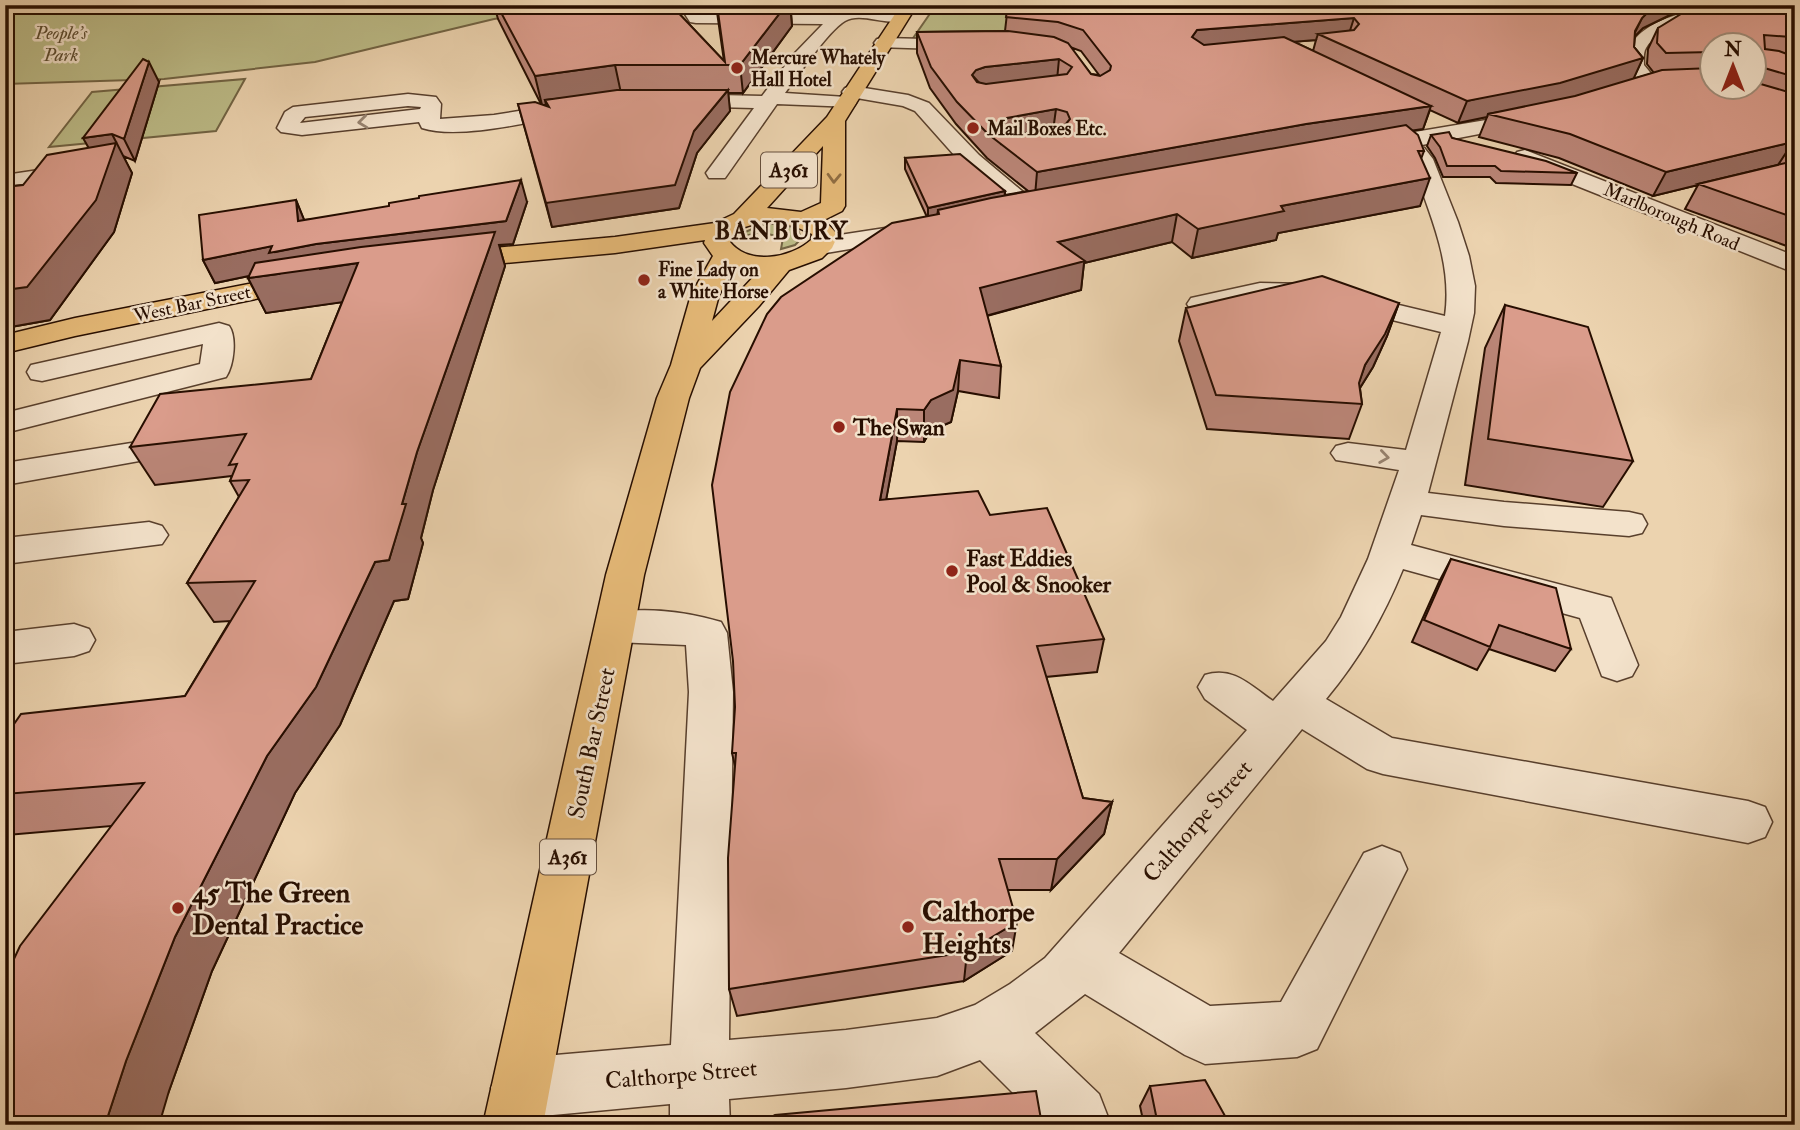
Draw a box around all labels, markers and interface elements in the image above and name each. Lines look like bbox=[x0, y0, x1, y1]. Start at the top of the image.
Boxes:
park label: People's Park bbox=[34, 21, 88, 67]
north arrow bbox=[1699, 32, 1769, 102]
text: N bbox=[1723, 38, 1742, 62]
place label: Mercure Whately Hall Hotel bbox=[750, 46, 886, 92]
marker: Mercure Whately Hall Hotel bbox=[729, 60, 745, 76]
one-way arrow bbox=[357, 114, 368, 129]
place label: Mail Boxes Etc. bbox=[986, 117, 1107, 141]
marker: Mail Boxes Etc. bbox=[965, 120, 981, 136]
road number: A361 bbox=[761, 152, 817, 188]
one-way arrow bbox=[826, 173, 842, 184]
street label: Marlborough Road bbox=[1600, 177, 1744, 257]
district label: BANBURY bbox=[714, 216, 850, 247]
place label: Fine Lady on a White Horse bbox=[658, 258, 768, 304]
marker: Fine Lady on a White Horse bbox=[636, 272, 652, 288]
street label: West Bar Street bbox=[130, 280, 253, 328]
place label: The Swan bbox=[852, 413, 945, 442]
marker: The Swan bbox=[831, 419, 847, 435]
one-way arrow bbox=[1378, 449, 1390, 464]
place label: Fast Eddies Pool & Snooker bbox=[966, 544, 1112, 599]
marker: Fast Eddies Pool & Snooker bbox=[944, 563, 960, 579]
street label: South Bar Street bbox=[561, 665, 622, 821]
street label: Calthorpe Street bbox=[1136, 754, 1259, 889]
road number: A361 bbox=[540, 840, 596, 874]
place label: 45 The Green Dental Practice bbox=[191, 876, 363, 943]
place label: Calthorpe Heights bbox=[922, 895, 1035, 962]
marker: 45 The Green Dental Practice bbox=[170, 900, 186, 916]
marker: Calthorpe Heights bbox=[900, 919, 916, 935]
street label: Calthorpe Street bbox=[604, 1053, 758, 1097]

